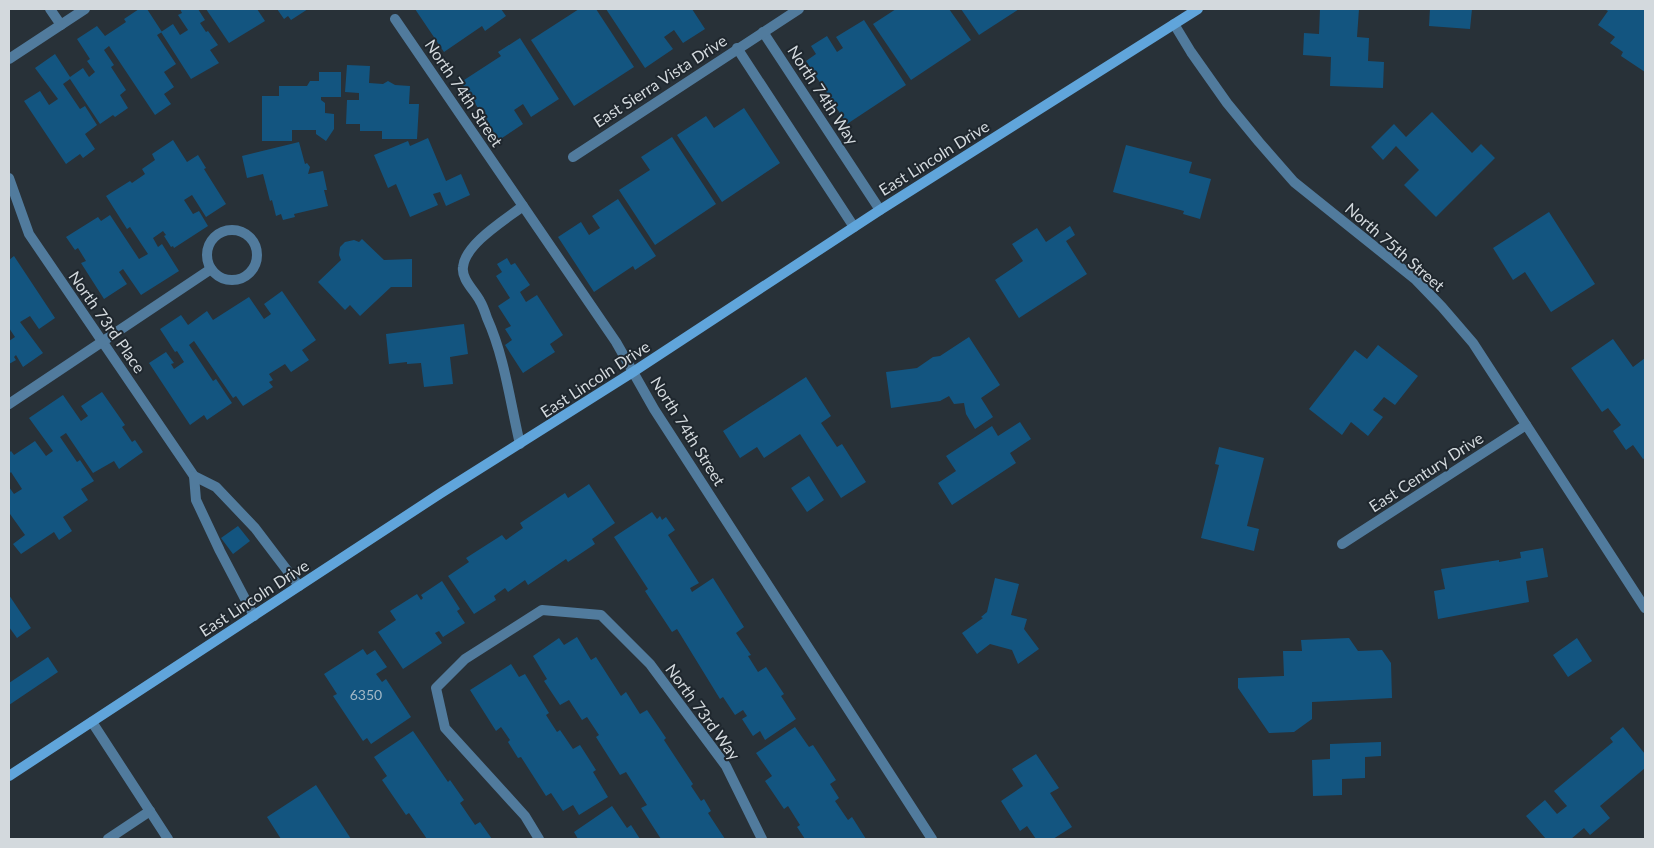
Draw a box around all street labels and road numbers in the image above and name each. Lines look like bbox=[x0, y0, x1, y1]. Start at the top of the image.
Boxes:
street label: East Sierra Vista Drive bbox=[589, 30, 730, 131]
street label: North 74th Street bbox=[422, 36, 507, 150]
street label: North 74th Way bbox=[784, 42, 863, 149]
street label: East Lincoln Drive bbox=[875, 116, 992, 199]
street label: North 75th Street bbox=[1342, 198, 1449, 295]
street label: North 73rd Place bbox=[65, 267, 150, 376]
street label: East Lincoln Drive bbox=[537, 336, 653, 421]
street label: North 74th Street bbox=[647, 373, 730, 489]
street label: East Century Drive bbox=[1365, 428, 1486, 516]
street label: East Lincoln Drive bbox=[196, 555, 312, 640]
street label: North 73rd Way bbox=[662, 660, 745, 764]

